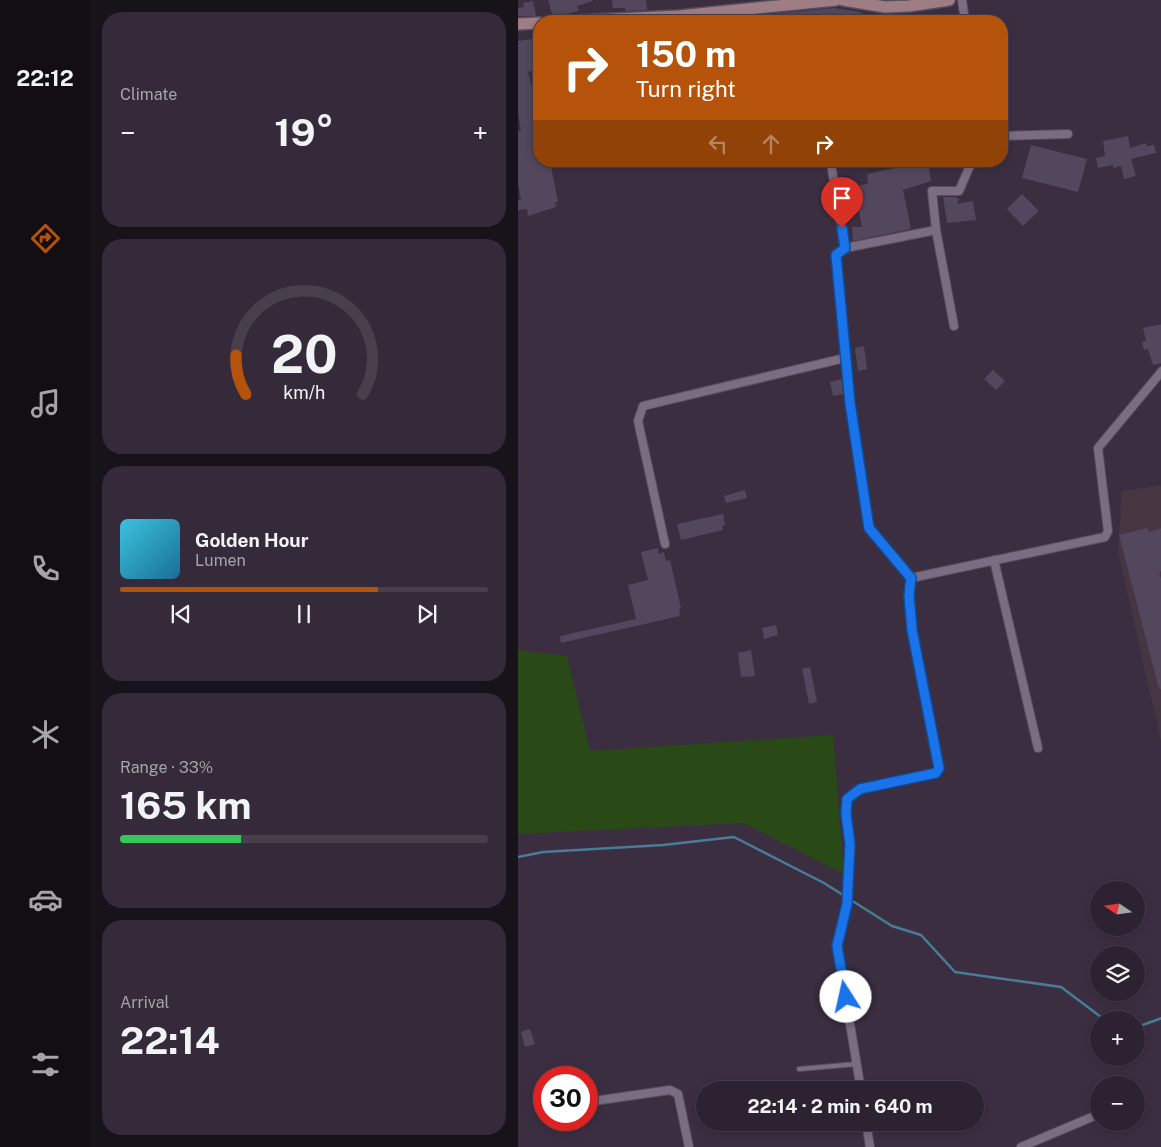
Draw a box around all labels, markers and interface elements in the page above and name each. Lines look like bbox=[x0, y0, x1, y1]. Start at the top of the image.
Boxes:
text: 150 m bbox=[636, 34, 736, 75]
icon: right bbox=[553, 35, 618, 100]
text: 22:12 bbox=[16, 65, 74, 91]
text: Turn right bbox=[636, 76, 736, 102]
text: Climate bbox=[120, 85, 177, 104]
text: 19° bbox=[274, 110, 334, 155]
text: − bbox=[120, 116, 136, 149]
text: + bbox=[472, 116, 488, 149]
icon: left bbox=[704, 130, 732, 158]
icon: ahead bbox=[757, 130, 785, 158]
icon: right bbox=[810, 130, 838, 158]
pin bbox=[821, 177, 863, 228]
icon: arrive bbox=[828, 184, 856, 212]
icon: directions bbox=[28, 221, 63, 256]
text: 20 bbox=[271, 324, 337, 385]
text: km/h bbox=[283, 382, 325, 403]
icon: music bbox=[28, 386, 63, 421]
text: Golden Hour bbox=[195, 529, 309, 551]
icon: phone bbox=[28, 551, 63, 586]
text: Lumen bbox=[195, 551, 246, 570]
icon: previous bbox=[167, 600, 195, 628]
icon: pause bbox=[290, 600, 318, 628]
icon: next bbox=[413, 600, 441, 628]
icon: climate bbox=[28, 717, 63, 752]
text: Range · 33% bbox=[120, 758, 213, 777]
text: 165 km bbox=[120, 783, 252, 828]
north arrow bbox=[1090, 881, 1146, 936]
map controls bbox=[1090, 881, 1145, 1131]
icon: car bbox=[28, 882, 63, 917]
button: layers bbox=[1090, 946, 1145, 1001]
position arrow bbox=[819, 970, 871, 1022]
text: Arrival bbox=[120, 993, 169, 1012]
button: + bbox=[1090, 1011, 1145, 1066]
text: 22:14 bbox=[120, 1018, 220, 1063]
icon: filters bbox=[28, 1047, 63, 1082]
speed limit sign: 30 bbox=[533, 1066, 598, 1131]
button: − bbox=[1090, 1076, 1145, 1131]
text: 22:14 · 2 min · 640 m bbox=[748, 1095, 932, 1117]

